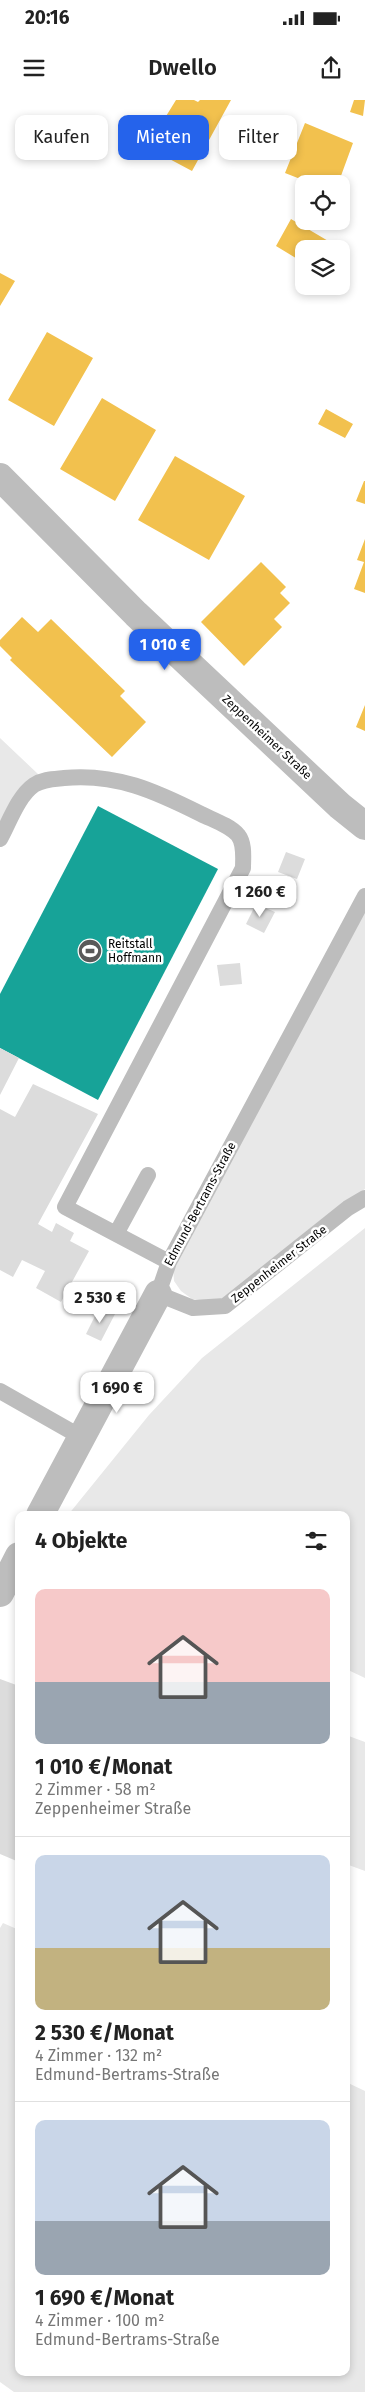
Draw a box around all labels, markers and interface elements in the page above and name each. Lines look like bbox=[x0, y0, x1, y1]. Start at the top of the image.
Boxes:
text: 20:16 bbox=[25, 6, 69, 29]
icon: menu bbox=[20, 54, 48, 82]
text: Dwello bbox=[148, 54, 217, 81]
icon: share bbox=[317, 54, 345, 82]
chip: Kaufen bbox=[15, 115, 108, 160]
chip: Mieten bbox=[118, 115, 209, 160]
chip: Filter bbox=[219, 115, 297, 160]
map controls bbox=[295, 175, 350, 295]
button: locate bbox=[295, 175, 350, 230]
button: layers bbox=[295, 240, 350, 295]
pin: 1 010 € bbox=[119, 628, 211, 671]
text: 1 010 € bbox=[140, 635, 190, 654]
street label: Zeppenheimer Straße bbox=[219, 692, 315, 782]
pin: 1 260 € bbox=[214, 876, 306, 918]
text: 1 260 € bbox=[234, 882, 286, 901]
place label: Reitstall Hoffmann bbox=[108, 937, 162, 965]
sports icon: Reitstall Hoffmann bbox=[77, 938, 103, 964]
street label: Edmund-Bertrams-Straße bbox=[161, 1140, 239, 1268]
street label: Zeppenheimer Straße bbox=[228, 1222, 330, 1306]
pin: 2 530 € bbox=[54, 1282, 146, 1324]
text: 2 530 € bbox=[74, 1288, 126, 1307]
pin: 1 690 € bbox=[71, 1372, 163, 1414]
text: 1 690 € bbox=[91, 1378, 143, 1397]
icon: filters bbox=[302, 1527, 330, 1555]
text: 4 Objekte bbox=[35, 1528, 127, 1554]
icon: home bbox=[138, 1622, 228, 1712]
text: 1 010 €/Monat bbox=[35, 1754, 172, 1780]
text: 2 Zimmer · 58 m² bbox=[35, 1780, 156, 1799]
text: Zeppenheimer Straße bbox=[35, 1799, 191, 1818]
icon: home bbox=[138, 1887, 228, 1977]
text: 2 530 €/Monat bbox=[35, 2020, 174, 2046]
text: 4 Zimmer · 132 m² bbox=[35, 2046, 162, 2065]
text: Edmund-Bertrams-Straße bbox=[35, 2065, 220, 2084]
icon: home bbox=[138, 2152, 228, 2242]
text: 1 690 €/Monat bbox=[35, 2285, 174, 2311]
text: 4 Zimmer · 100 m² bbox=[35, 2311, 164, 2330]
text: Edmund-Bertrams-Straße bbox=[35, 2330, 220, 2349]

